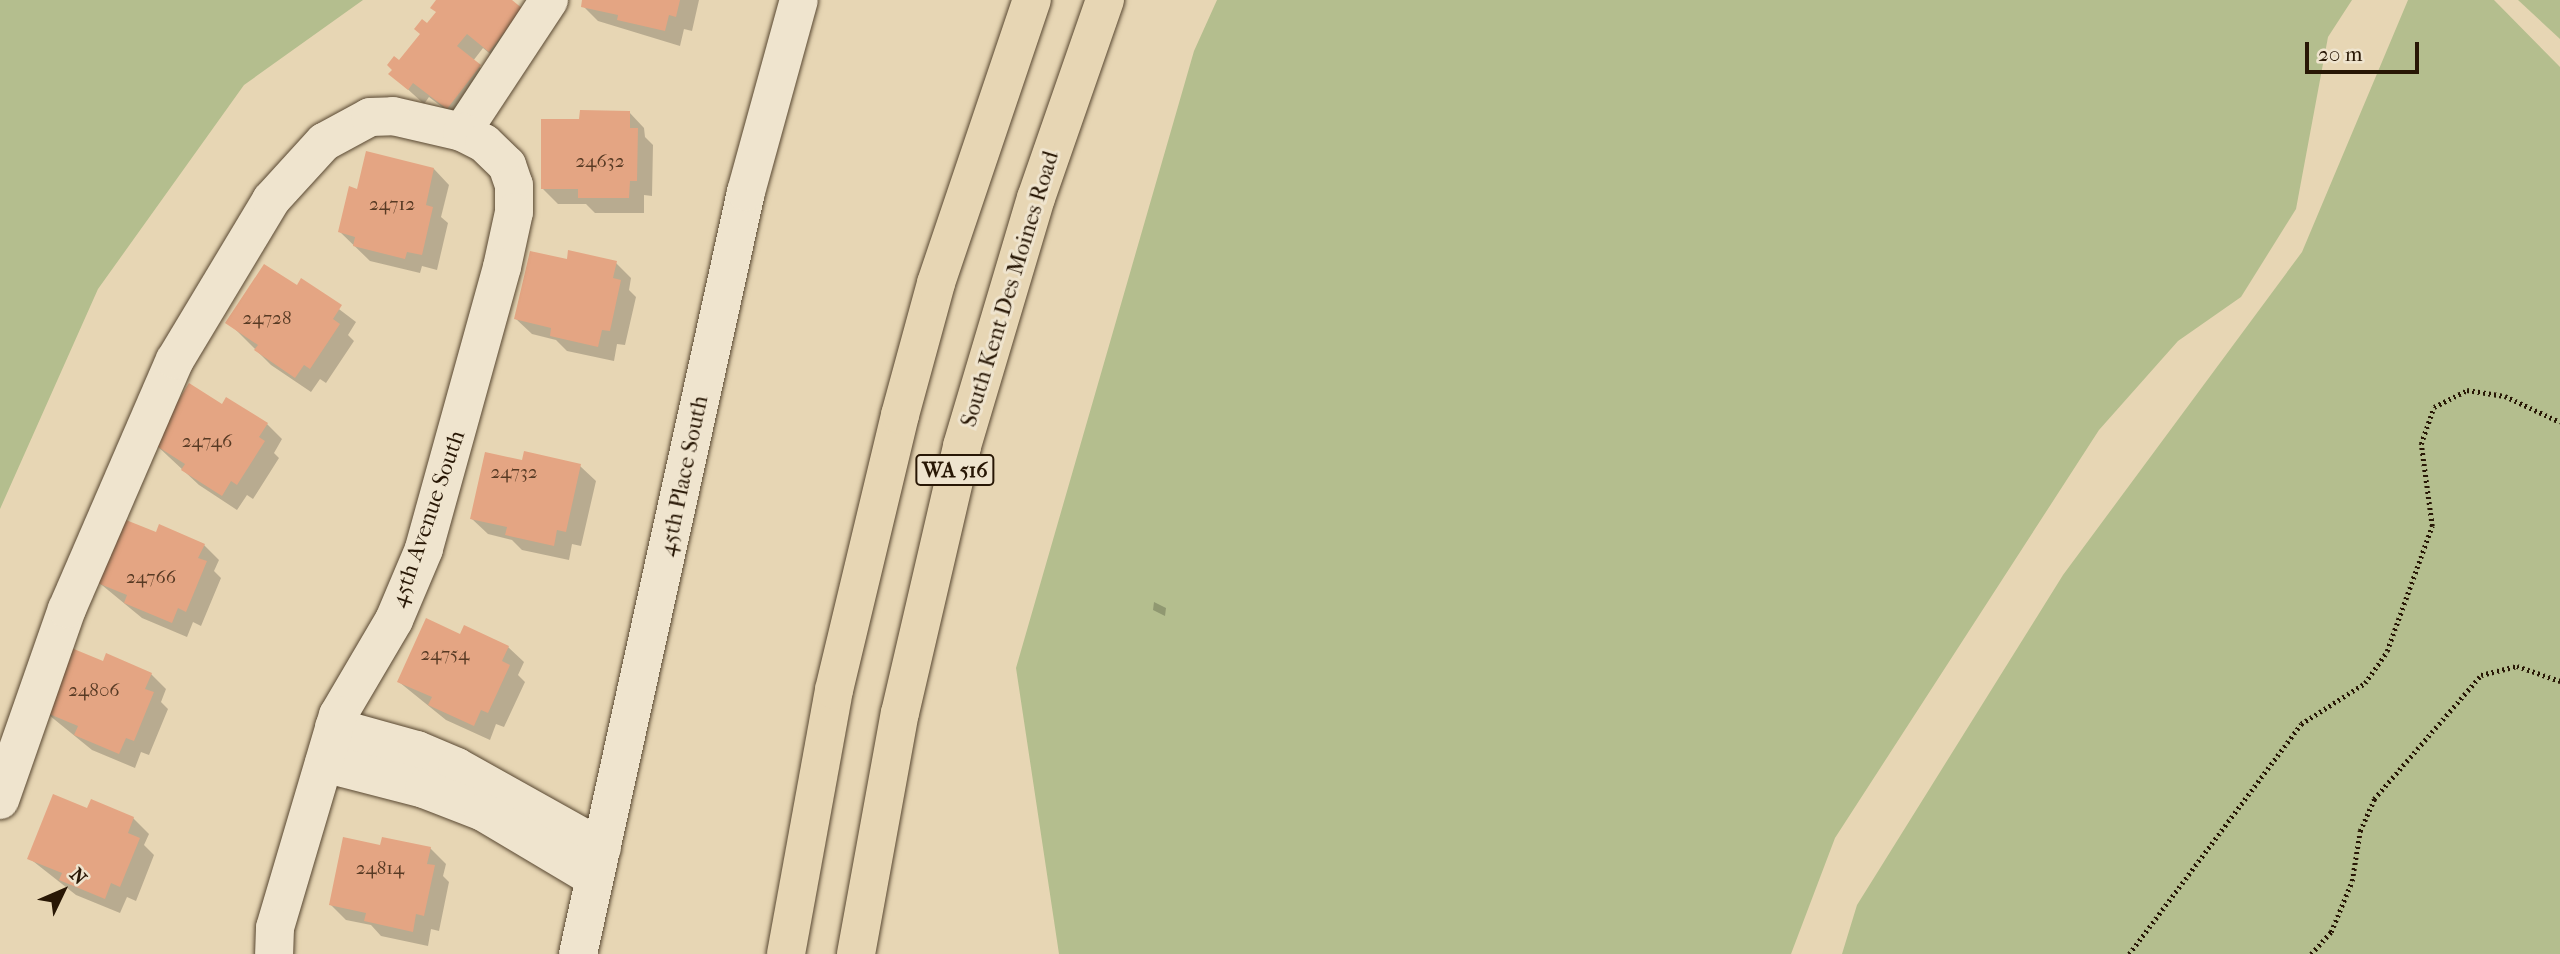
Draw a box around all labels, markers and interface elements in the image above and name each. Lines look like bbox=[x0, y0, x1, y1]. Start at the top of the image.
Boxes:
scale bar bbox=[2308, 28, 2422, 72]
text: 20 m bbox=[2318, 42, 2362, 66]
street label: South Kent Des Moines Road bbox=[955, 148, 1065, 430]
house number: 24632 bbox=[576, 151, 624, 173]
house number: 24712 bbox=[369, 194, 415, 216]
house number: 24728 bbox=[243, 308, 291, 330]
street label: 45th Place South bbox=[653, 393, 715, 559]
street label: 45th Avenue South bbox=[385, 427, 471, 611]
house number: 24746 bbox=[182, 431, 232, 453]
road number: WA 516 bbox=[915, 452, 995, 488]
house number: 24732 bbox=[490, 462, 538, 484]
house number: 24766 bbox=[126, 567, 176, 589]
house number: 24754 bbox=[420, 644, 470, 666]
house number: 24806 bbox=[68, 680, 120, 702]
north arrow bbox=[28, 856, 98, 926]
house number: 24814 bbox=[356, 858, 404, 880]
text: N bbox=[65, 864, 91, 889]

